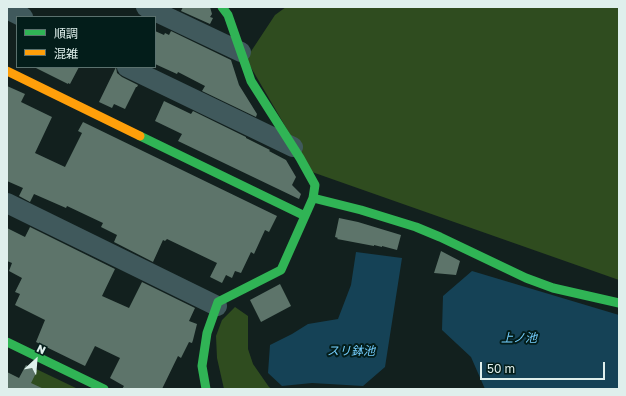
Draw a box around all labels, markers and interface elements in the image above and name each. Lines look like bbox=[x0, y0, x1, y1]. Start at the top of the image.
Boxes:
legend bbox=[16, 16, 156, 68]
text: 順調 bbox=[54, 26, 78, 41]
text: 混雑 bbox=[54, 46, 78, 61]
water label: 上ノ池 bbox=[501, 331, 537, 345]
north arrow bbox=[16, 340, 56, 380]
text: N bbox=[35, 341, 48, 356]
water label: スリ鉢池 bbox=[327, 344, 375, 358]
scale bar bbox=[482, 354, 607, 380]
text: 50 m bbox=[487, 361, 515, 376]

